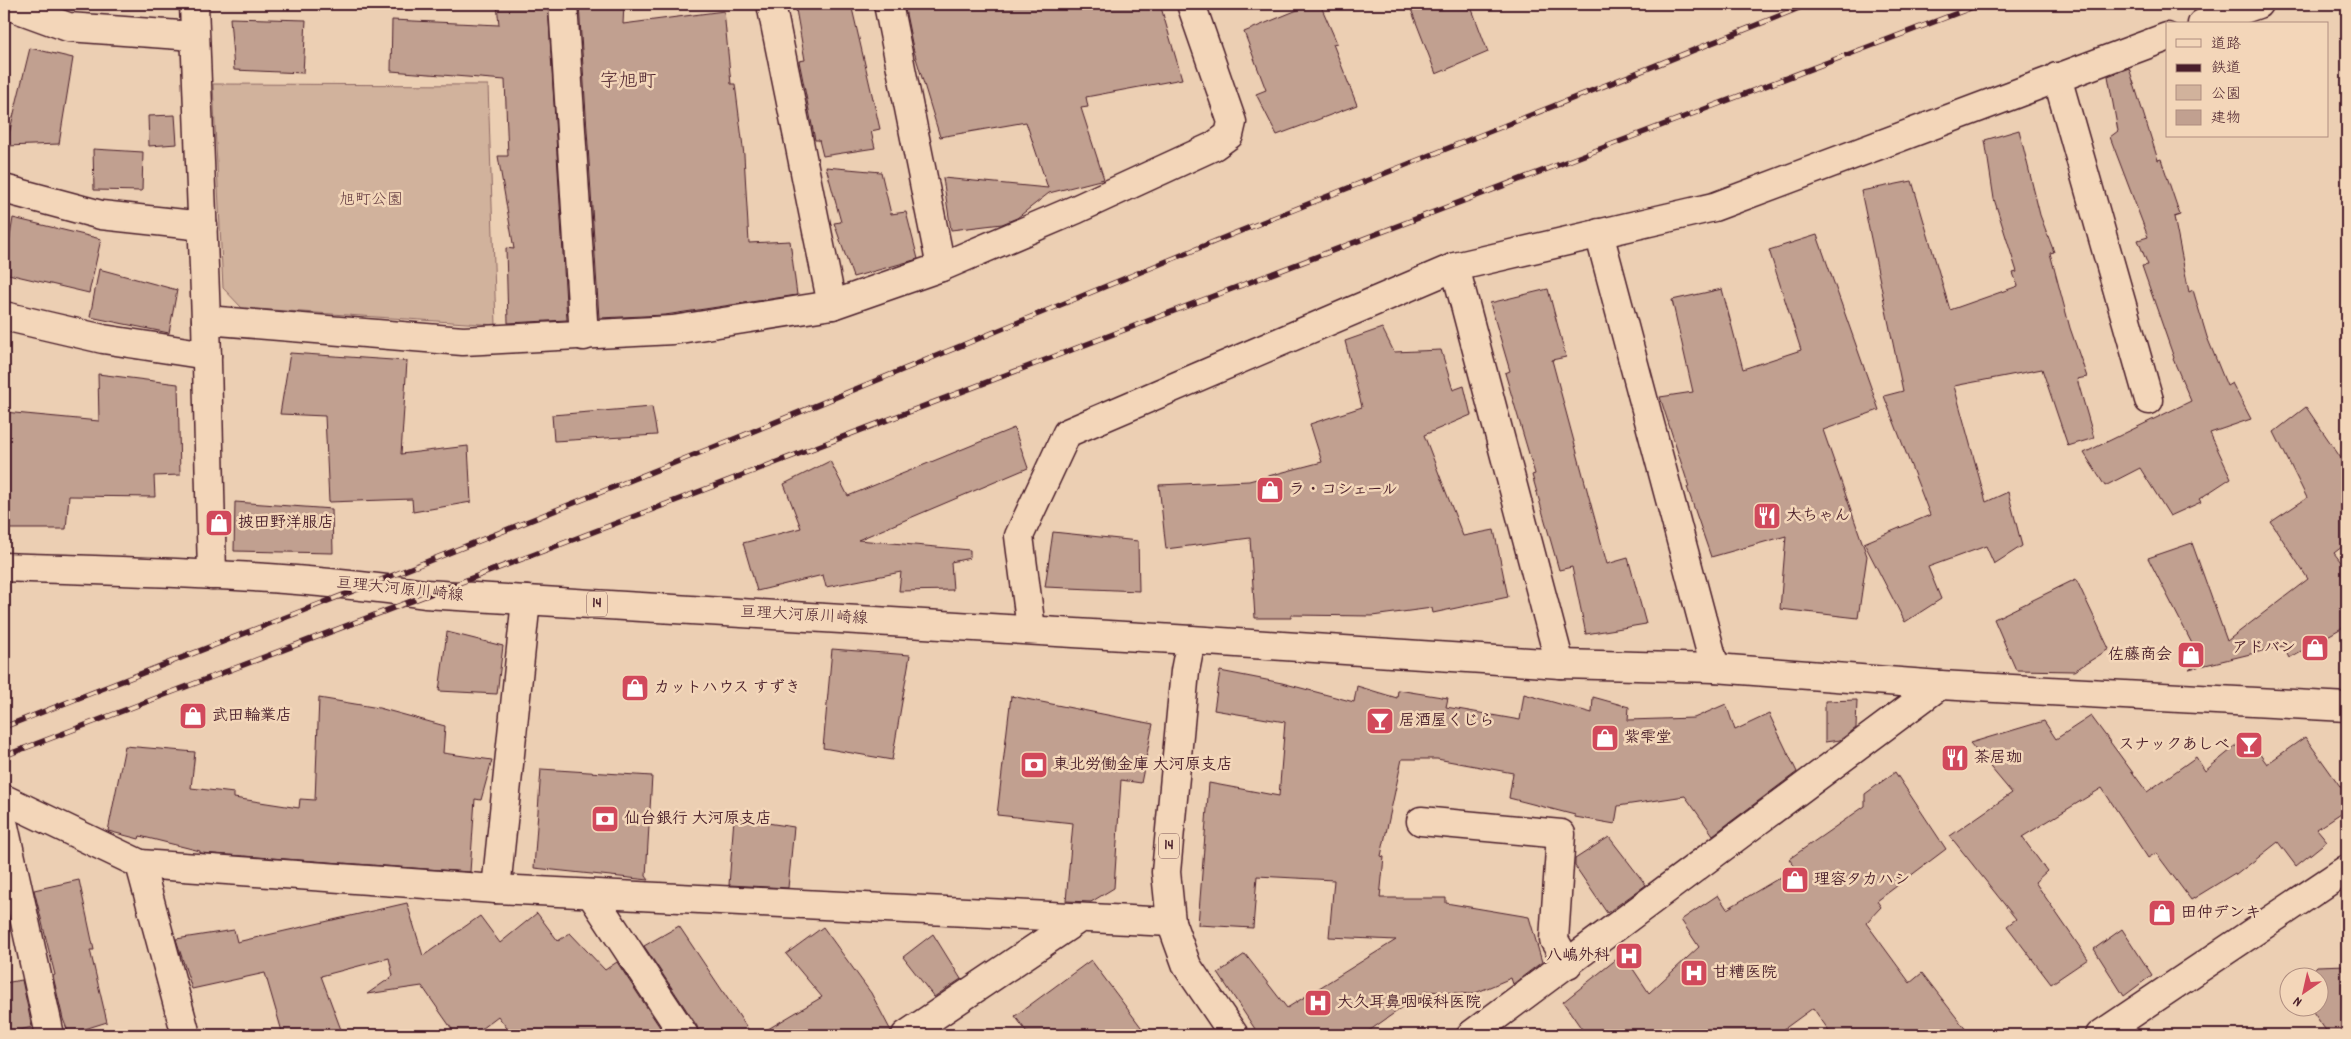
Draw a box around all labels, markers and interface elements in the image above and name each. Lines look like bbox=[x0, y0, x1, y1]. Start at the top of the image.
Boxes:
legend bbox=[2166, 22, 2328, 138]
text: 道路 bbox=[2211, 34, 2241, 56]
text: 鉄道 bbox=[2211, 58, 2241, 80]
district label: 字旭町 bbox=[599, 69, 657, 96]
text: 公園 bbox=[2211, 84, 2241, 106]
text: 建物 bbox=[2211, 108, 2241, 130]
park label: 旭町公園 bbox=[339, 189, 403, 212]
shop icon: ラ・コシェール bbox=[1255, 475, 1285, 505]
place label: ラ・コシェール bbox=[1289, 479, 1398, 502]
restaurant icon: 大ちゃん bbox=[1752, 501, 1782, 531]
place label: 大ちゃん bbox=[1786, 505, 1850, 528]
shop icon: 披田野洋服店 bbox=[204, 508, 234, 538]
place label: 披田野洋服店 bbox=[238, 512, 334, 535]
street label: 亘理大河原川崎線 bbox=[335, 572, 465, 608]
road number: 14 bbox=[587, 592, 607, 616]
street label: 亘理大河原川崎線 bbox=[739, 601, 869, 631]
shop icon: アドバン bbox=[2300, 633, 2330, 663]
place label: アドバン bbox=[2232, 637, 2296, 660]
shop icon: 佐藤商会 bbox=[2176, 640, 2206, 670]
place label: 佐藤商会 bbox=[2108, 644, 2172, 667]
shop icon: カットハウス すずき bbox=[620, 673, 650, 703]
place label: カットハウス すずき bbox=[654, 677, 801, 700]
shop icon: 武田輪業店 bbox=[178, 701, 208, 731]
place label: 武田輪業店 bbox=[212, 705, 292, 728]
bar icon: 居酒屋くじら bbox=[1365, 706, 1395, 736]
place label: 居酒屋くじら bbox=[1399, 710, 1495, 733]
shop icon: 紫雫堂 bbox=[1590, 723, 1620, 753]
place label: 紫雫堂 bbox=[1624, 727, 1672, 750]
bar icon: スナックあしべ bbox=[2234, 730, 2264, 760]
place label: スナックあしべ bbox=[2118, 734, 2230, 757]
restaurant icon: 茶居珈 bbox=[1940, 743, 1970, 773]
place label: 茶居珈 bbox=[1974, 747, 2022, 770]
bank icon: 東北労働金庫 大河原支店 bbox=[1019, 750, 1049, 780]
place label: 東北労働金庫 大河原支店 bbox=[1053, 754, 1233, 777]
bank icon: 仙台銀行 大河原支店 bbox=[590, 804, 620, 834]
place label: 仙台銀行 大河原支店 bbox=[624, 808, 772, 831]
road number: 14 bbox=[1159, 834, 1179, 858]
shop icon: 理容タカハシ bbox=[1780, 865, 1810, 895]
place label: 理容タカハシ bbox=[1814, 869, 1910, 892]
shop icon: 田仲デンキ bbox=[2147, 898, 2177, 928]
place label: 田仲デンキ bbox=[2181, 902, 2261, 925]
hospital icon: 八嶋外科 bbox=[1614, 941, 1644, 971]
place label: 八嶋外科 bbox=[1546, 945, 1610, 968]
hospital icon: 甘糟医院 bbox=[1679, 958, 1709, 988]
place label: 甘糟医院 bbox=[1713, 962, 1777, 985]
north arrow bbox=[2278, 966, 2328, 1016]
hospital icon: 大久耳鼻咽喉科医院 bbox=[1303, 988, 1333, 1018]
text: N bbox=[2289, 991, 2306, 1011]
place label: 大久耳鼻咽喉科医院 bbox=[1337, 992, 1481, 1015]

